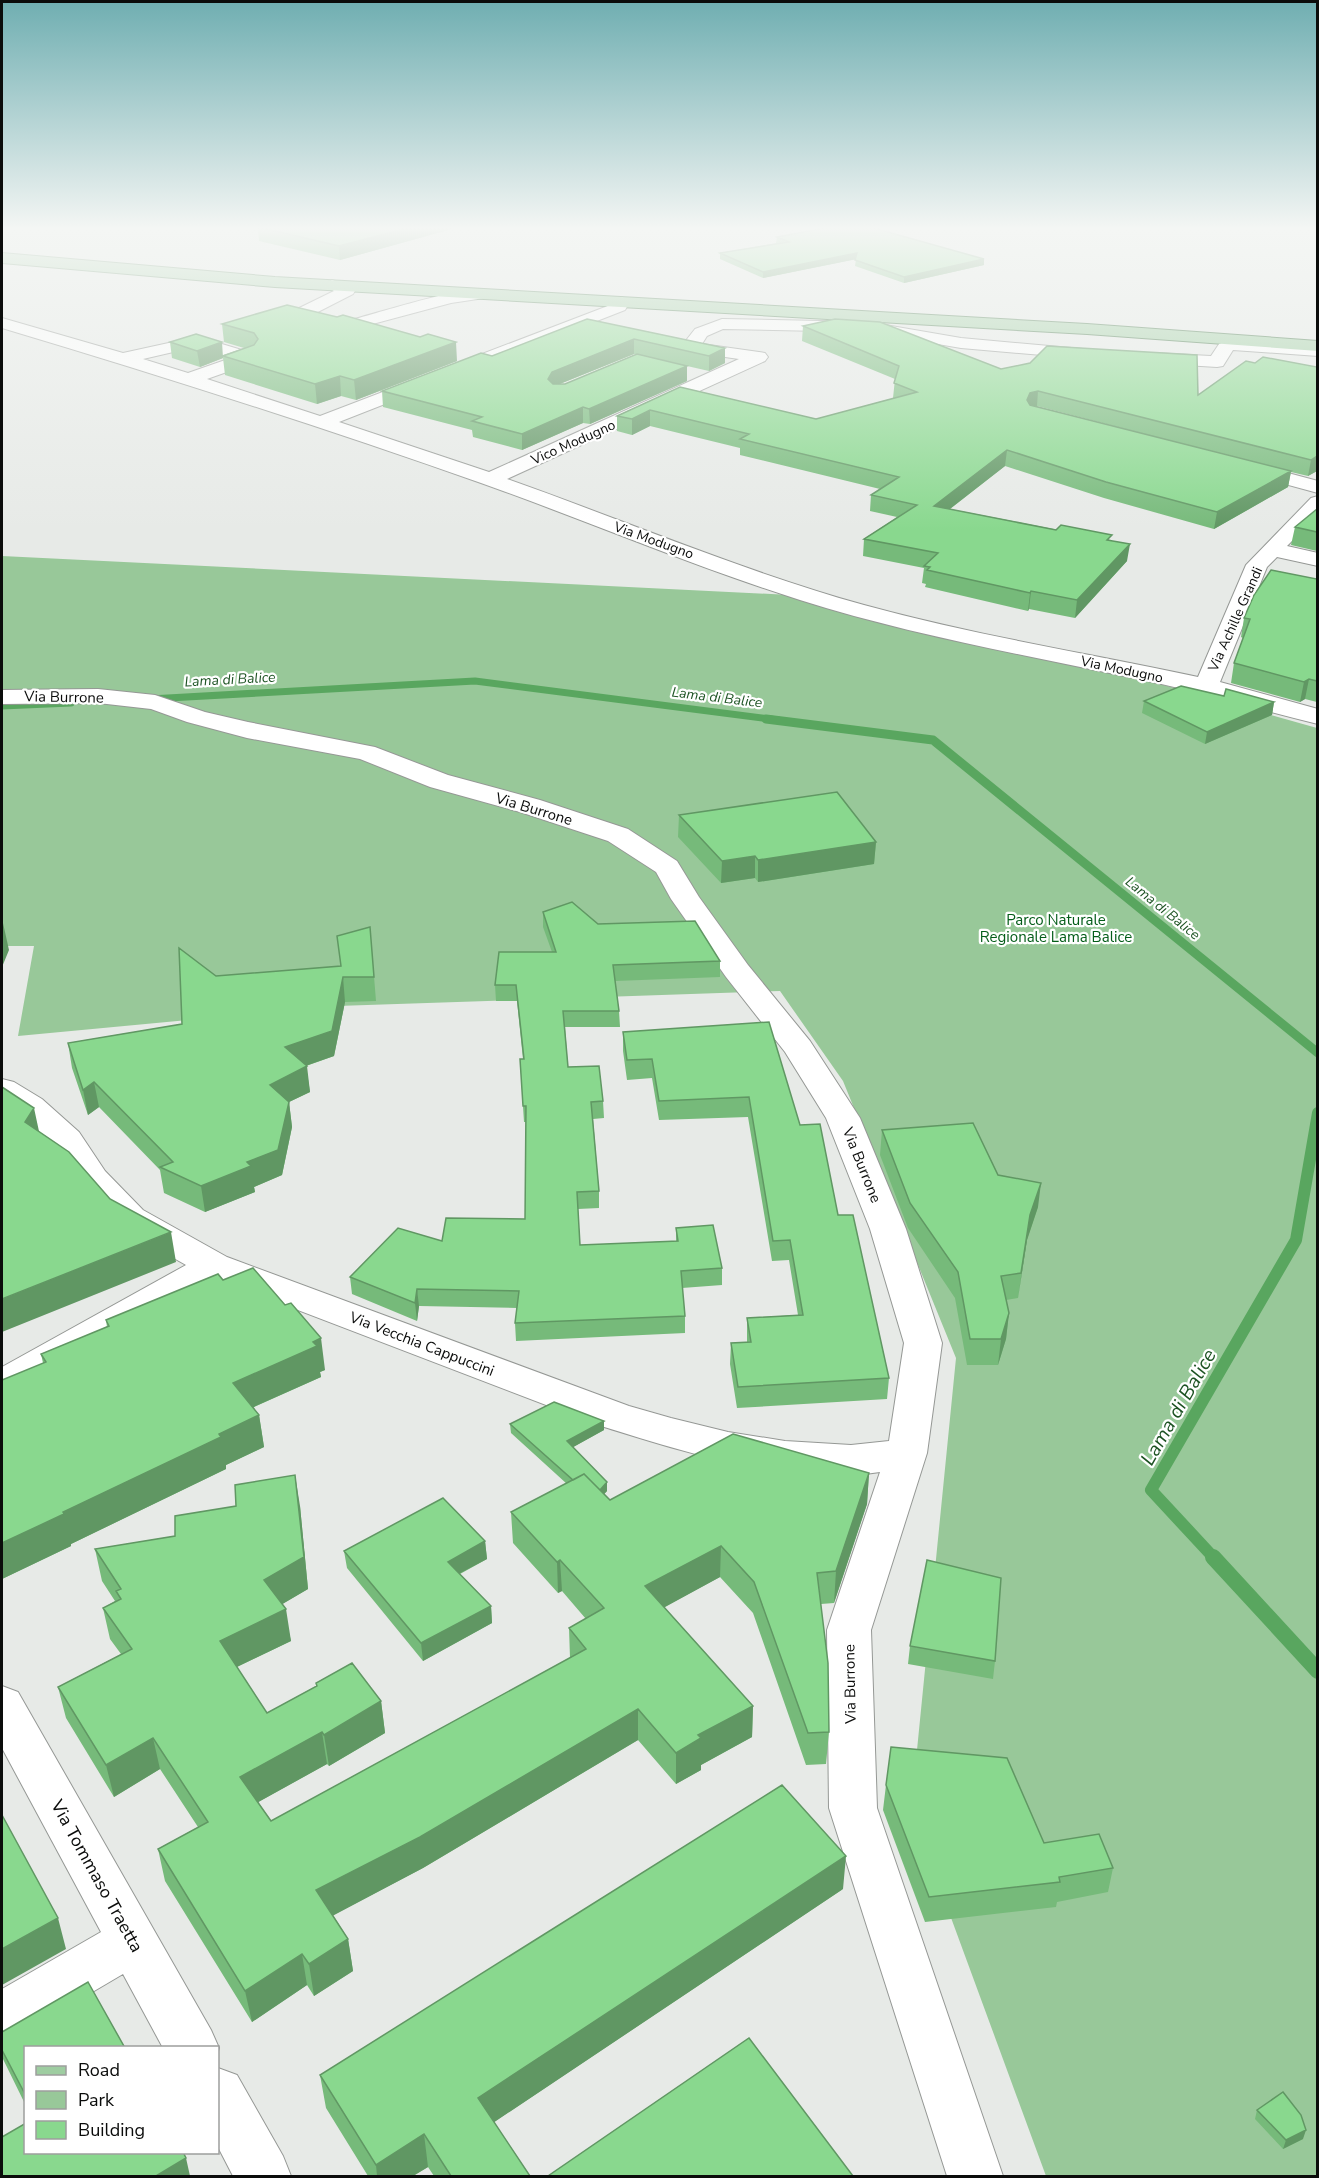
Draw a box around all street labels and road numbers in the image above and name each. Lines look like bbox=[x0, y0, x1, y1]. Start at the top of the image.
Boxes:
street label: Vico Modugno bbox=[527, 415, 619, 470]
street label: Via Modugno bbox=[610, 517, 697, 564]
street label: Via Achille Grandi bbox=[1203, 564, 1267, 676]
street label: Via Modugno bbox=[1078, 651, 1165, 688]
street label: Via Burrone bbox=[23, 686, 104, 708]
street label: Via Burrone bbox=[492, 787, 575, 830]
street label: Via Burrone bbox=[837, 1123, 886, 1206]
street label: Via Vecchia Cappuccini bbox=[346, 1307, 497, 1381]
street label: Via Burrone bbox=[839, 1644, 861, 1725]
street label: Via Tommaso Traetta bbox=[45, 1795, 149, 1956]

